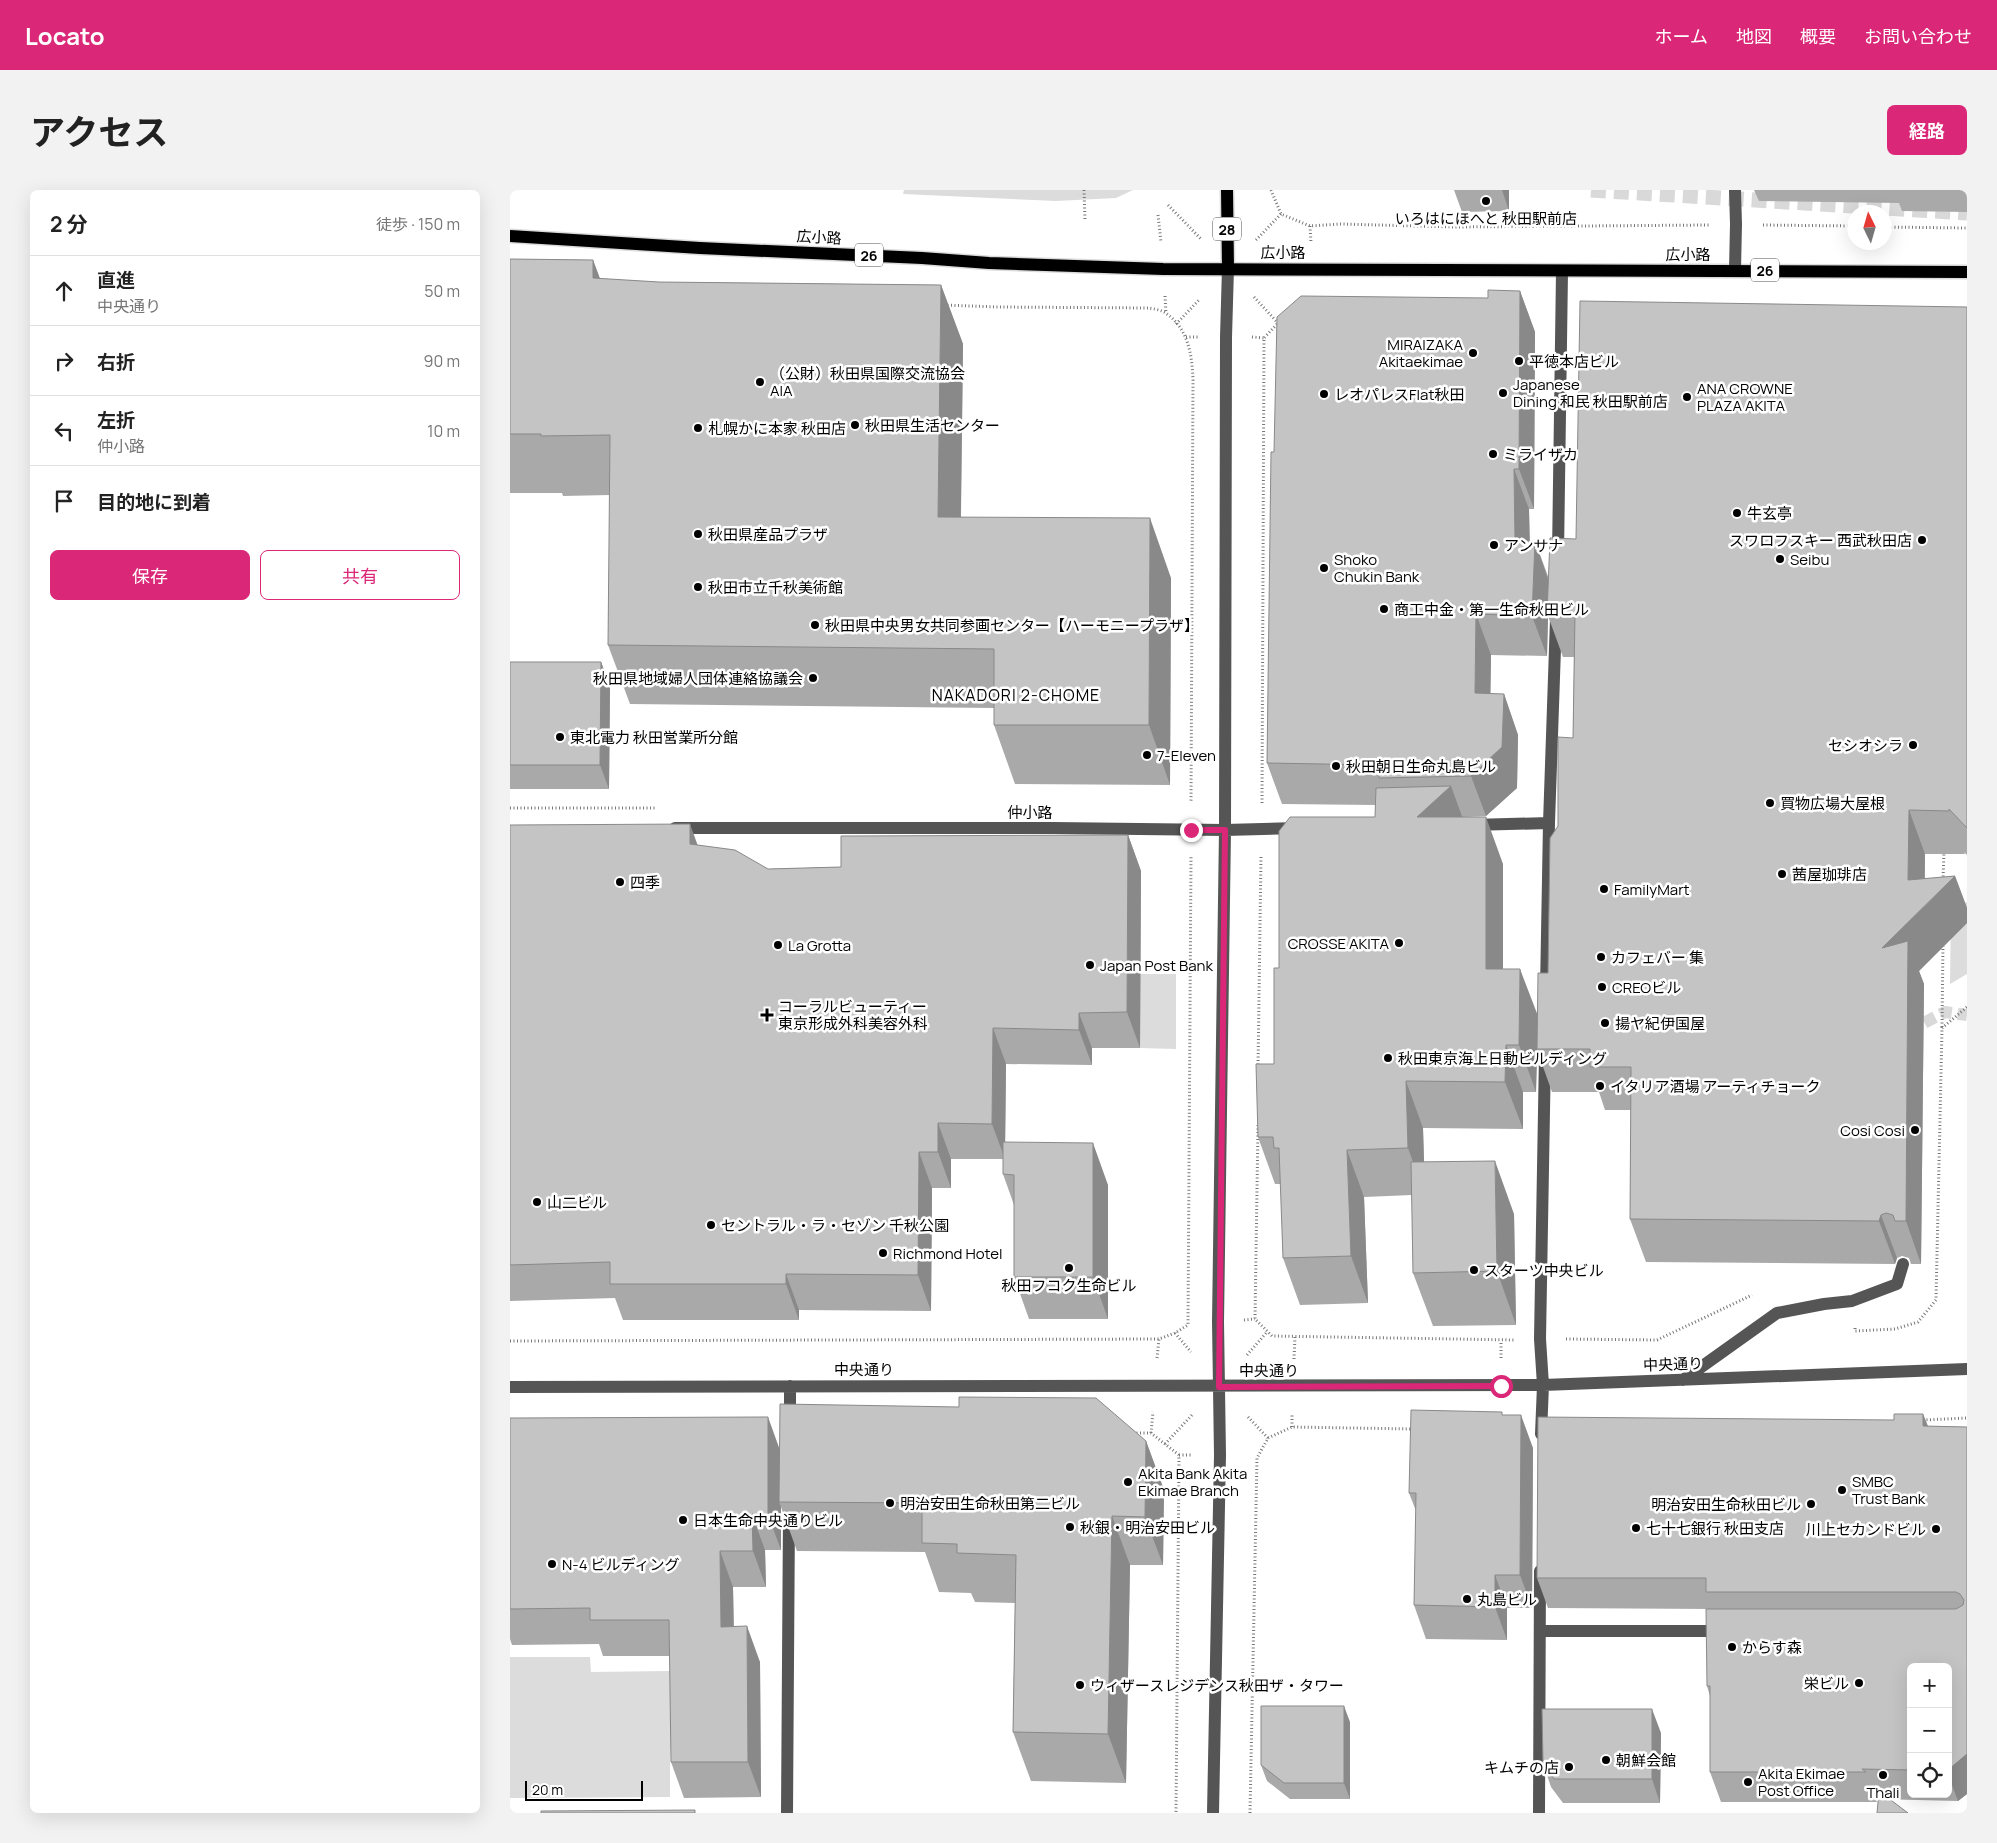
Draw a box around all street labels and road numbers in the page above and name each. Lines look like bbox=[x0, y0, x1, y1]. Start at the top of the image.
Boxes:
road number: 28 bbox=[1213, 218, 1241, 240]
street label: 広小路 bbox=[796, 225, 842, 249]
street label: 広小路 bbox=[1260, 242, 1306, 263]
road number: 26 bbox=[855, 244, 883, 266]
street label: 広小路 bbox=[1665, 244, 1711, 265]
road number: 26 bbox=[1751, 258, 1779, 282]
street label: 仲小路 bbox=[1007, 802, 1053, 823]
street label: 中央通り bbox=[1643, 1352, 1703, 1376]
street label: 中央通り bbox=[834, 1359, 894, 1380]
street label: 中央通り bbox=[1239, 1360, 1299, 1381]

